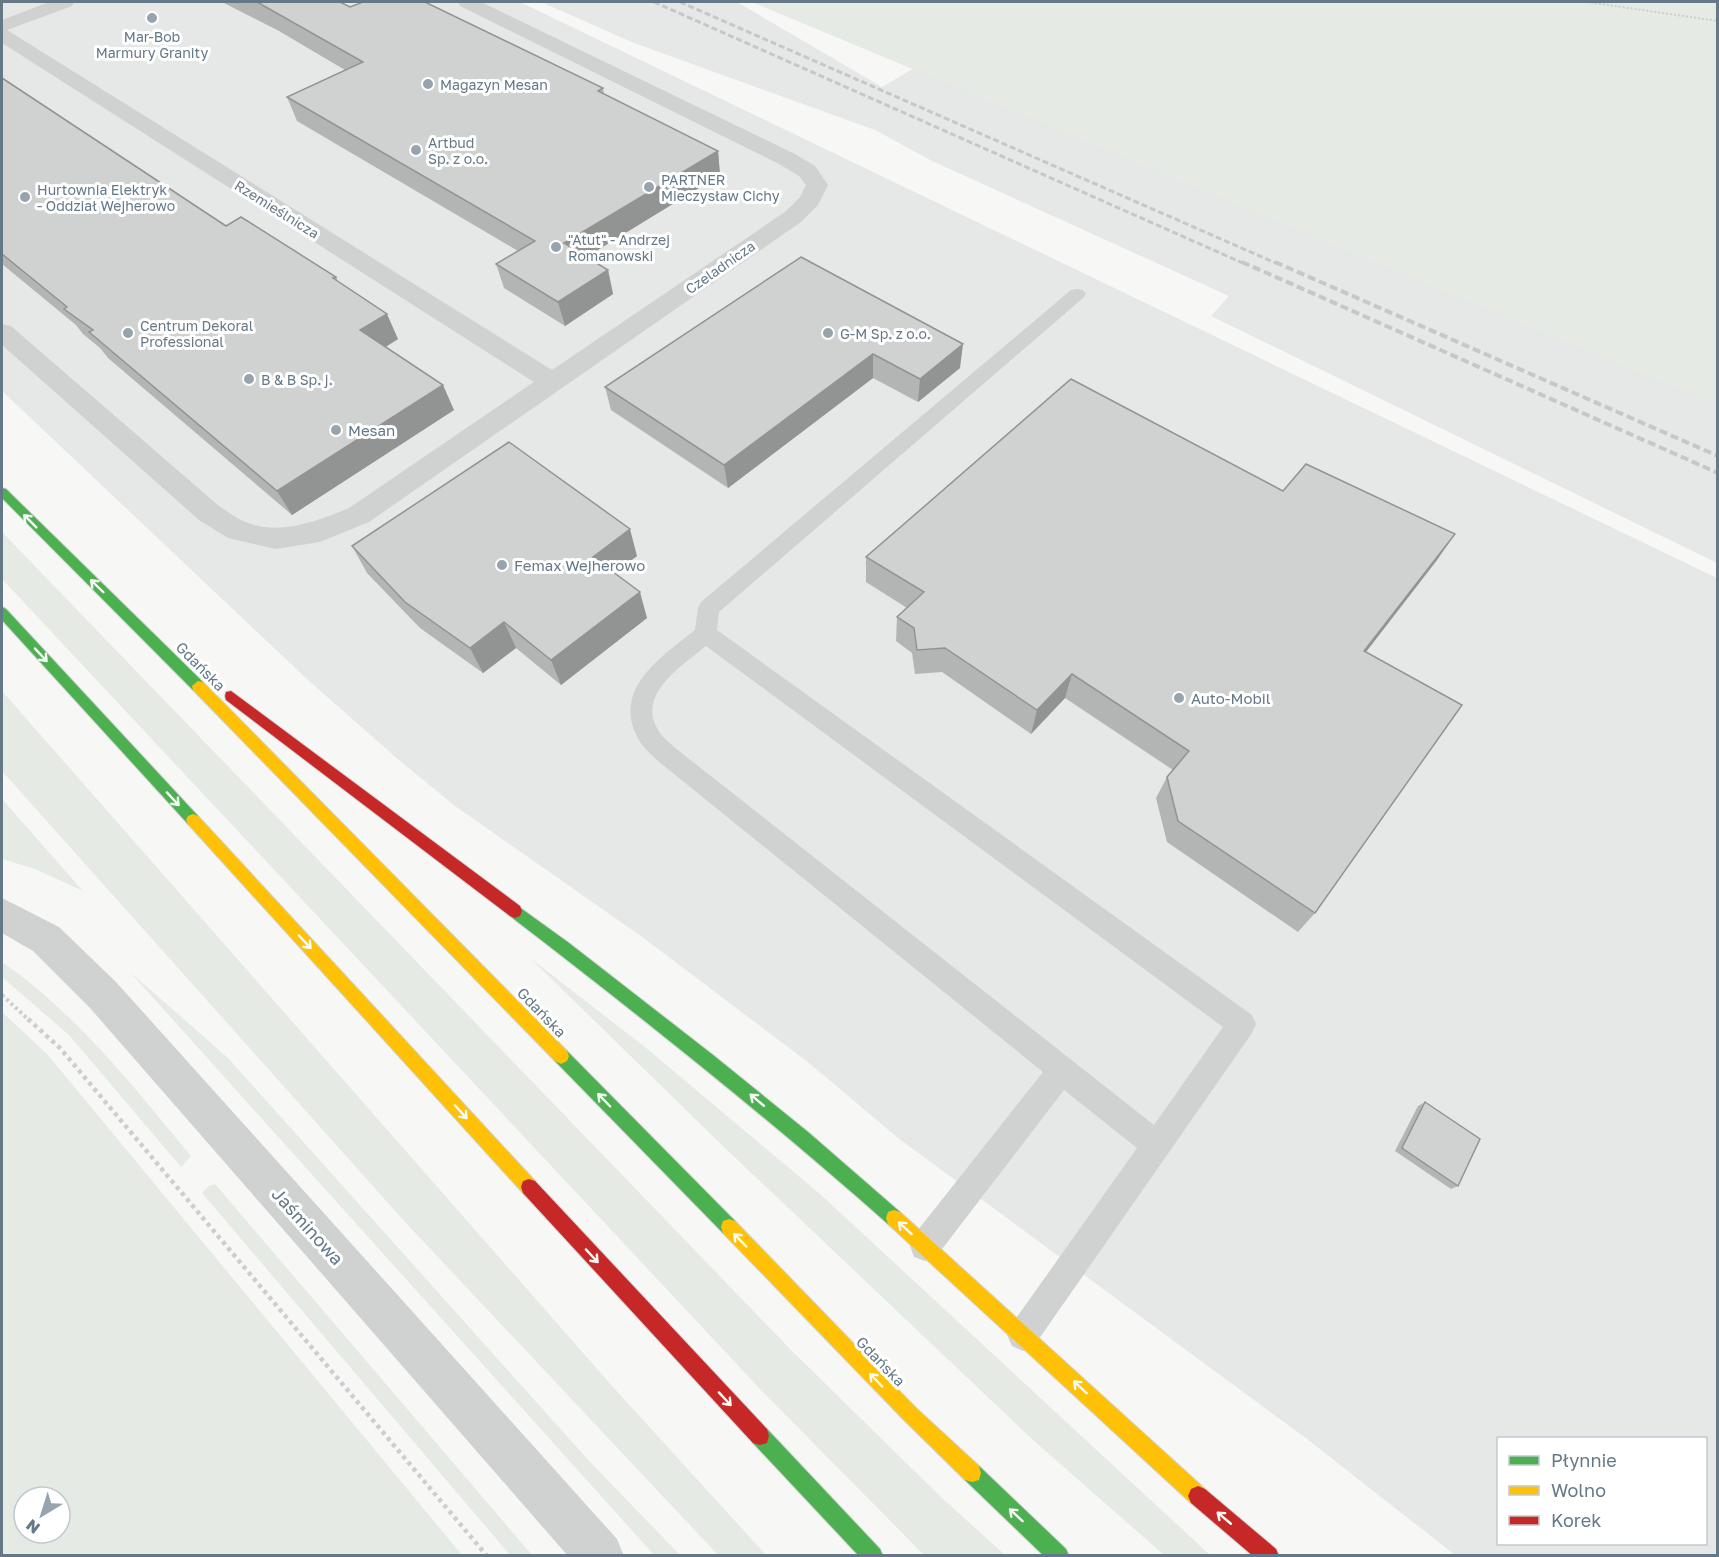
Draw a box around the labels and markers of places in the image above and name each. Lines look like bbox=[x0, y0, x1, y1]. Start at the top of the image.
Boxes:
marker: Mar-Bob Marmury Granity bbox=[145, 11, 159, 25]
place label: Mar-Bob Marmury Granity bbox=[96, 28, 208, 61]
place label: Magazyn Mesan bbox=[440, 76, 548, 93]
marker: Magazyn Mesan bbox=[421, 77, 435, 91]
place label: Artbud Sp. z o.o. bbox=[428, 134, 488, 167]
marker: Artbud Sp. z o.o. bbox=[409, 143, 423, 157]
place label: PARTNER Mieczysław Cichy bbox=[661, 171, 780, 204]
marker: PARTNER Mieczysław Cichy bbox=[642, 180, 656, 194]
place label: Hurtownia Elektryk - Oddział Wejherowo bbox=[37, 181, 175, 214]
marker: Hurtownia Elektryk - Oddział Wejherowo bbox=[18, 190, 32, 204]
place label: "Atut" - Andrzej Romanowski bbox=[568, 231, 670, 264]
marker: "Atut" - Andrzej Romanowski bbox=[549, 240, 563, 254]
place label: Centrum Dekoral Professional bbox=[140, 317, 253, 350]
place label: G-M Sp. z o.o. bbox=[840, 325, 931, 342]
marker: Centrum Dekoral Professional bbox=[121, 326, 135, 340]
marker: G-M Sp. z o.o. bbox=[821, 326, 835, 340]
place label: B & B Sp. j. bbox=[261, 371, 333, 388]
marker: B & B Sp. j. bbox=[242, 372, 256, 386]
place label: Mesan bbox=[348, 421, 395, 439]
marker: Mesan bbox=[329, 423, 343, 437]
place label: Femax Wejherowo bbox=[514, 556, 645, 574]
marker: Femax Wejherowo bbox=[495, 558, 509, 572]
place label: Auto-Mobil bbox=[1191, 689, 1271, 707]
marker: Auto-Mobil bbox=[1172, 691, 1186, 705]

